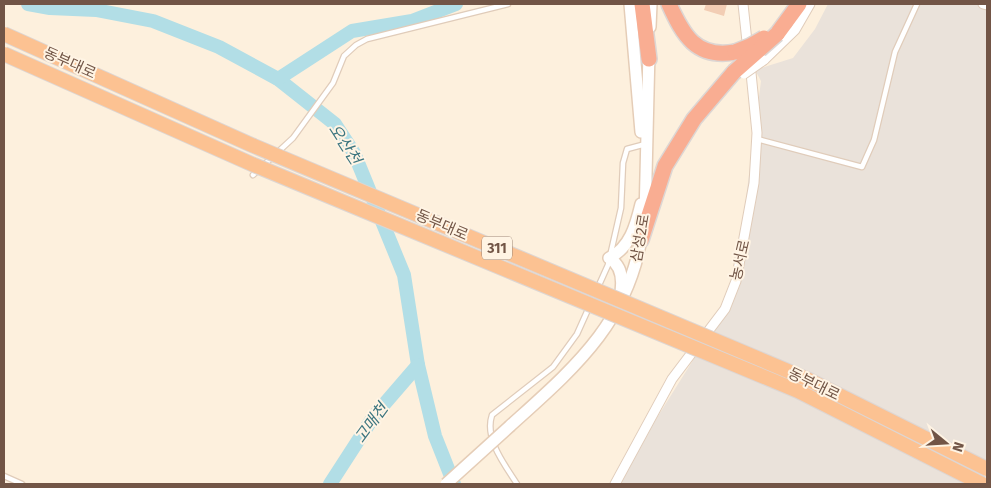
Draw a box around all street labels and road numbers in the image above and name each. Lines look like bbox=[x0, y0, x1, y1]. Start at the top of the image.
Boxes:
street label: 동부대로 bbox=[41, 44, 99, 82]
street label: 동부대로 bbox=[413, 206, 471, 244]
street label: 삼성2로 bbox=[627, 212, 653, 264]
road number: 311 bbox=[482, 237, 512, 260]
street label: 농서로 bbox=[727, 238, 753, 282]
street label: 동부대로 bbox=[785, 364, 843, 404]

